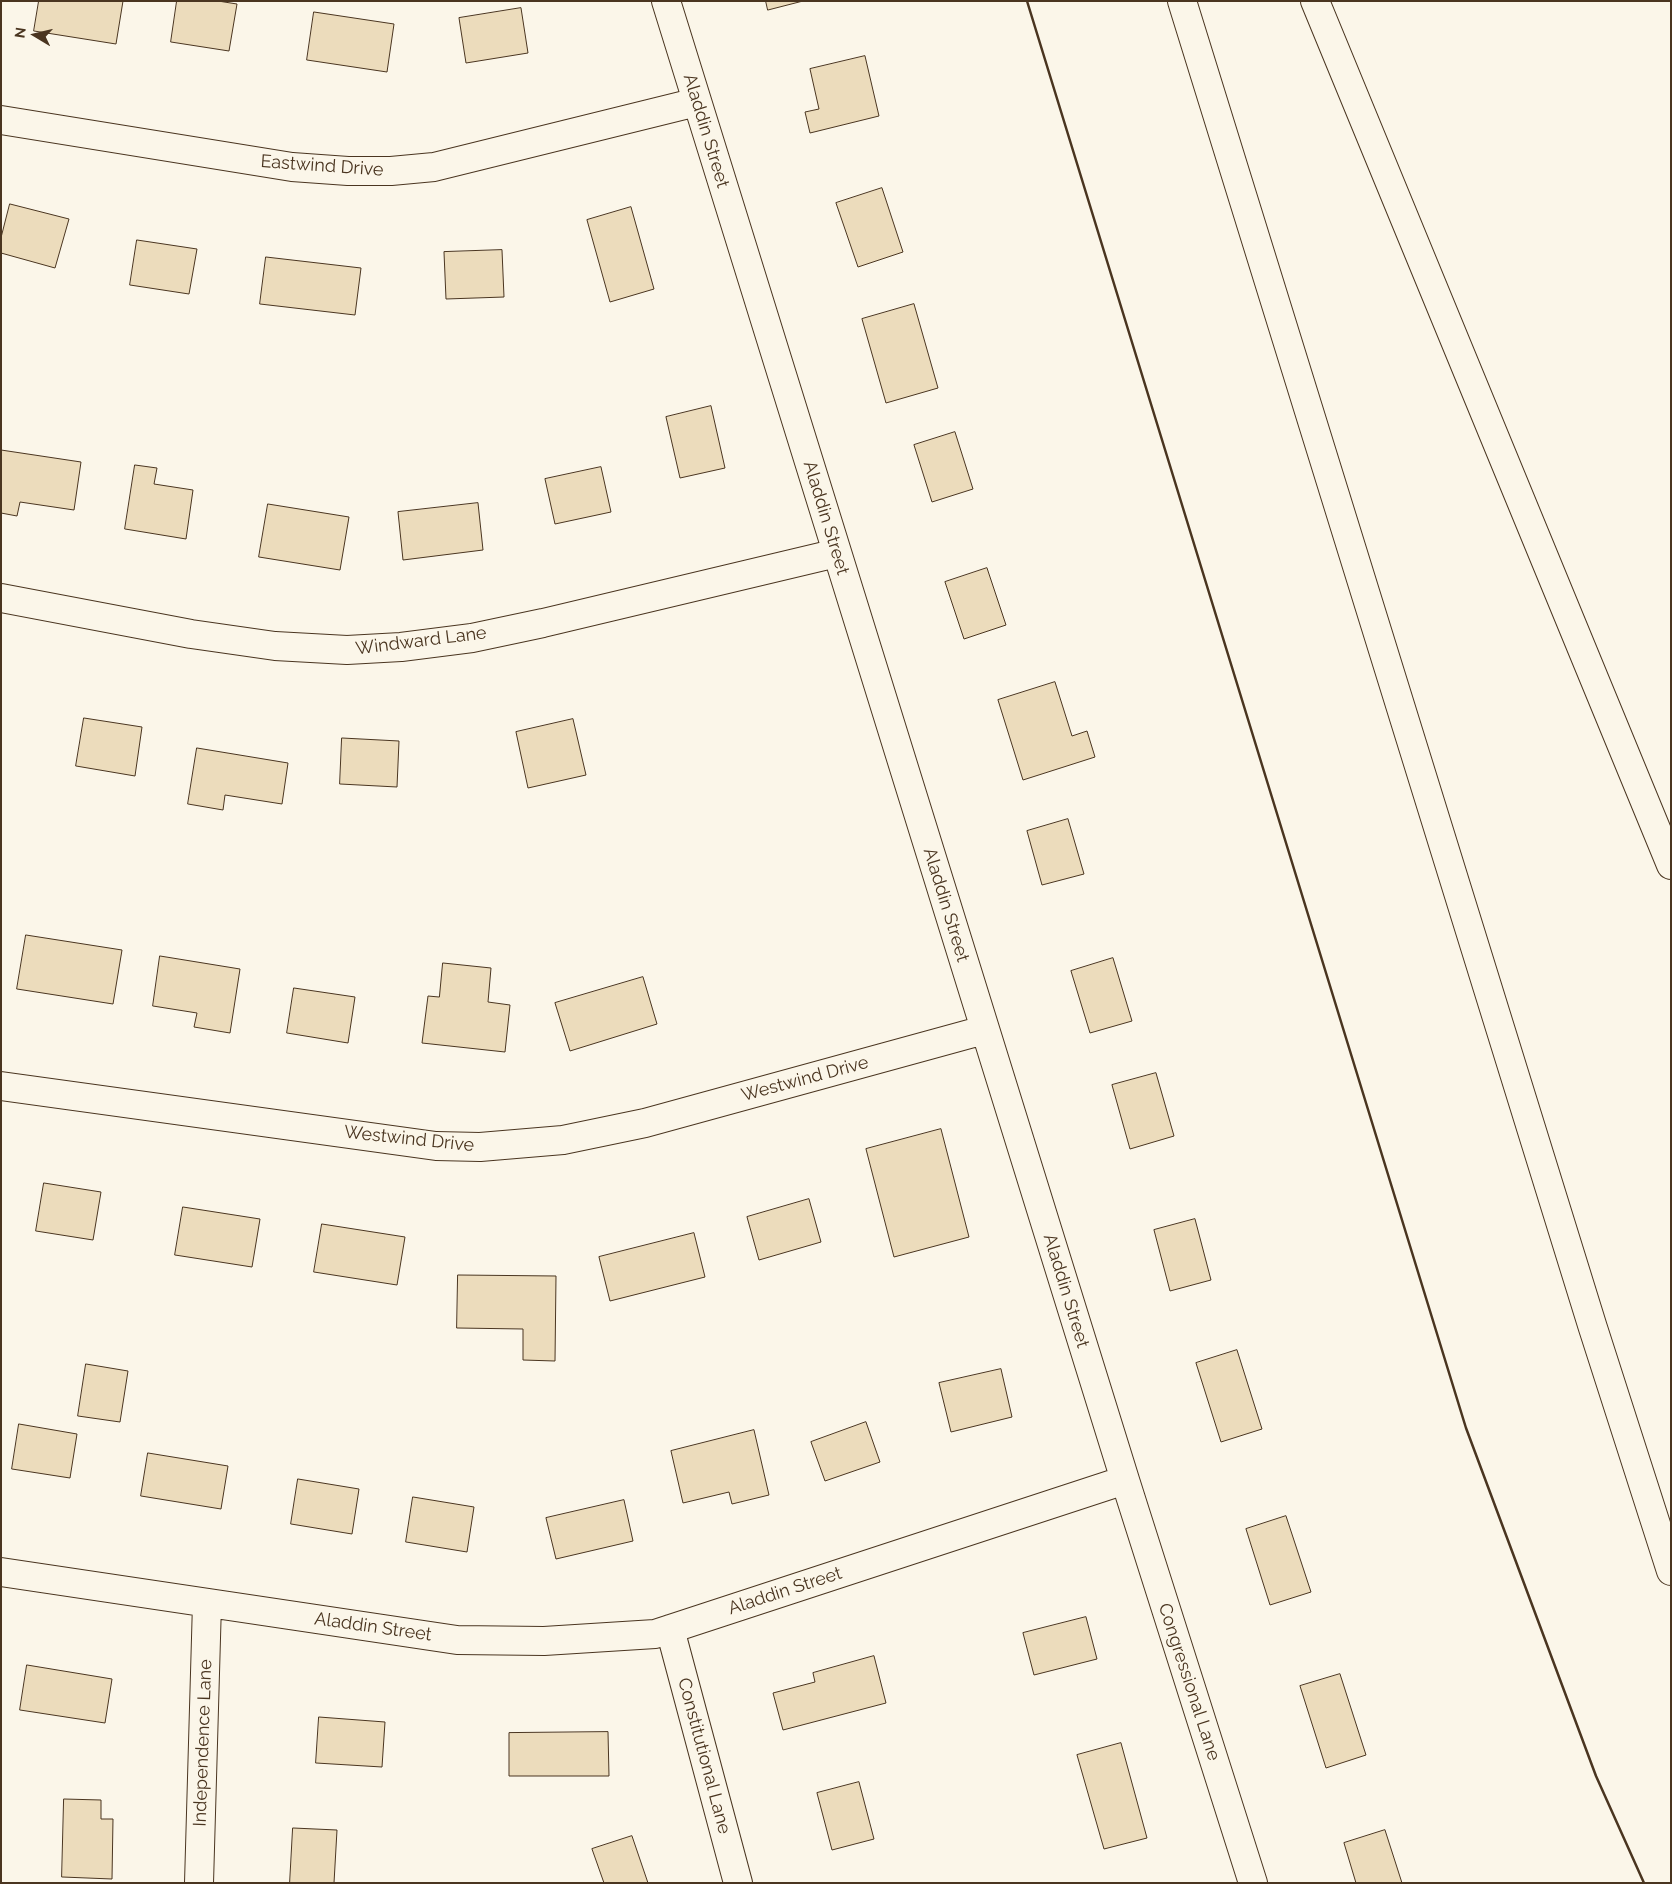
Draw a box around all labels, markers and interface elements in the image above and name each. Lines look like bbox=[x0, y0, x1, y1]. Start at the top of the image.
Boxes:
north arrow bbox=[10, 10, 60, 60]
text: N bbox=[11, 26, 29, 39]
street label: Aladdin Street bbox=[678, 71, 734, 191]
street label: Eastwind Drive bbox=[260, 151, 384, 181]
street label: Aladdin Street bbox=[798, 458, 854, 578]
street label: Windward Lane bbox=[354, 622, 488, 660]
street label: Aladdin Street bbox=[918, 845, 974, 965]
street label: Westwind Drive bbox=[739, 1052, 871, 1106]
street label: Westwind Drive bbox=[343, 1121, 475, 1157]
street label: Aladdin Street bbox=[1038, 1231, 1094, 1351]
street label: Aladdin Street bbox=[725, 1562, 845, 1620]
street label: Congressional Lane bbox=[1153, 1600, 1225, 1764]
street label: Aladdin Street bbox=[313, 1608, 433, 1646]
street label: Independence Lane bbox=[189, 1659, 217, 1827]
street label: Constitutional Lane bbox=[673, 1676, 735, 1836]

